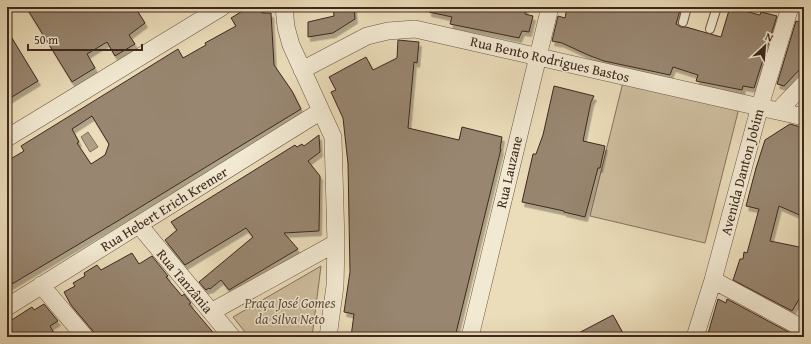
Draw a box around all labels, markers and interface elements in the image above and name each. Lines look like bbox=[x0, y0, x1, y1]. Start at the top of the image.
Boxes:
scale bar bbox=[28, 26, 142, 52]
north arrow bbox=[745, 26, 785, 66]
text: N bbox=[763, 28, 777, 46]
text: 50 m bbox=[34, 31, 58, 48]
street label: Rua Bento Rodrigues Bastos bbox=[468, 31, 632, 87]
street label: Avenida Danton Jobim bbox=[715, 106, 769, 237]
street label: Rua Lauzane bbox=[491, 134, 527, 210]
street label: Rua Hebert Erich Kremer bbox=[96, 162, 232, 256]
street label: Rua Tanzânia bbox=[152, 245, 218, 318]
park label: Praça José Gomes da Silva Neto bbox=[244, 293, 335, 329]

